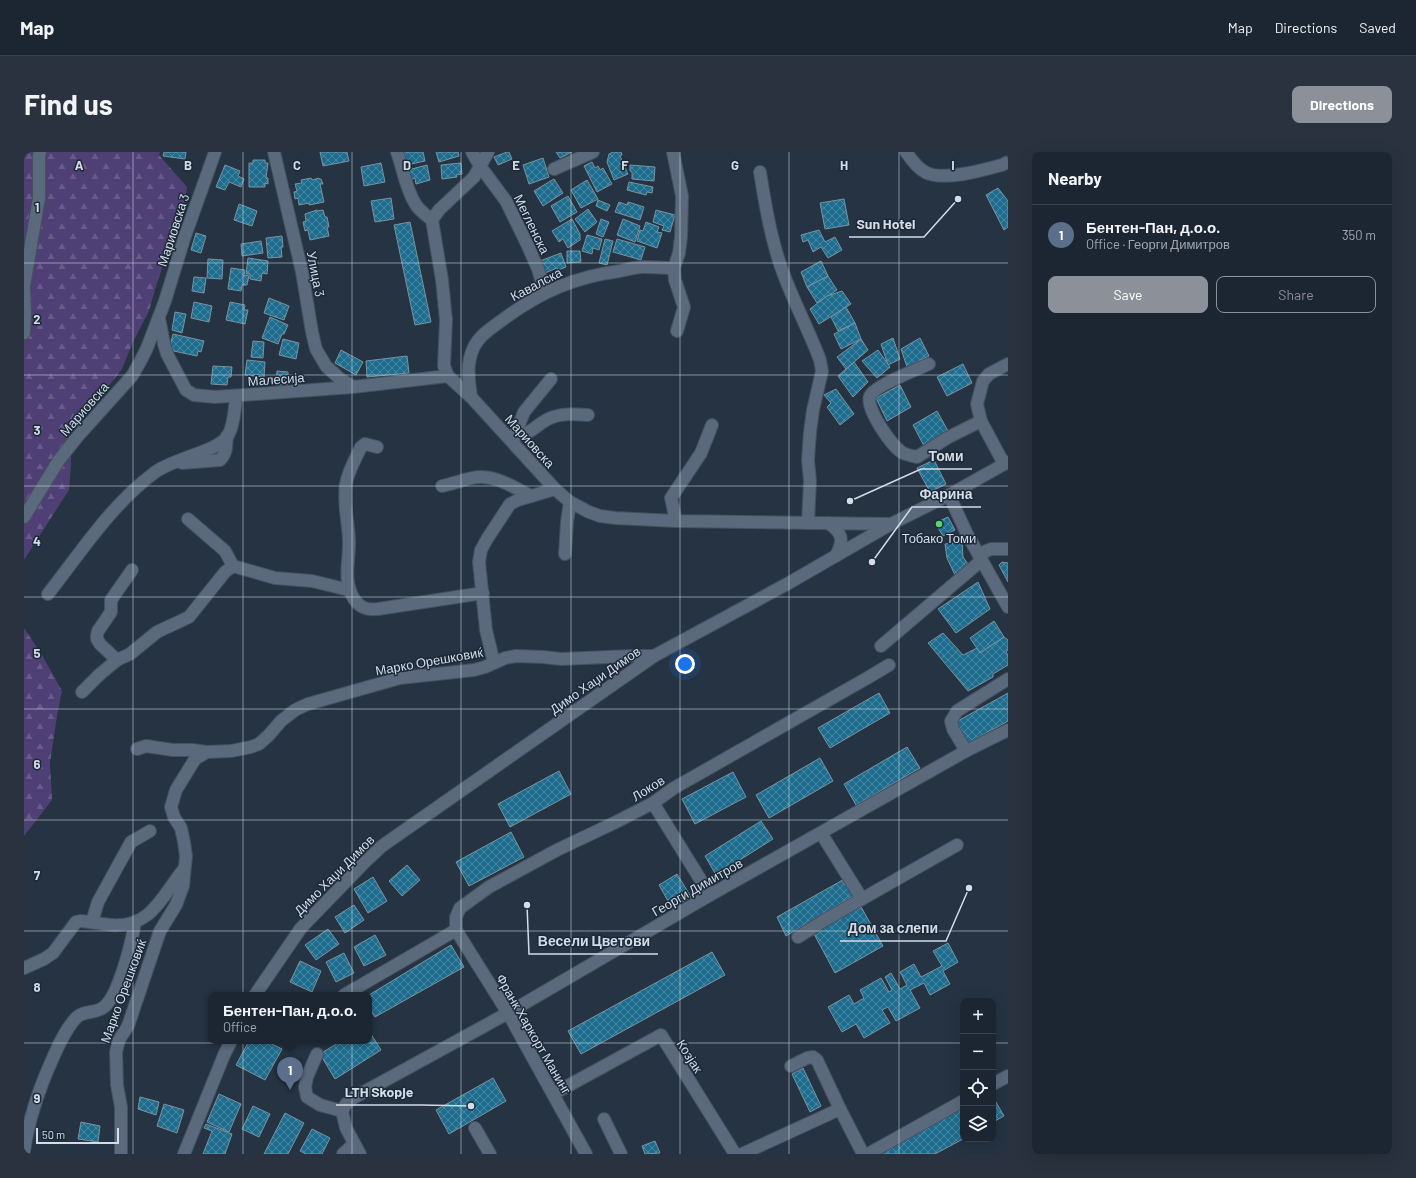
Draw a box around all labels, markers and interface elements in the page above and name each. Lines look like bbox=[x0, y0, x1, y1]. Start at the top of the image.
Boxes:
text: Map bbox=[20, 16, 54, 39]
text: Map bbox=[1228, 19, 1253, 36]
text: Directions bbox=[1275, 19, 1337, 36]
text: Saved bbox=[1359, 19, 1396, 36]
button: Directions bbox=[1292, 86, 1392, 123]
text: Find us bbox=[24, 87, 113, 121]
text: A bbox=[75, 157, 84, 173]
text: B bbox=[184, 157, 192, 173]
text: C bbox=[293, 157, 301, 173]
text: D bbox=[403, 157, 411, 173]
text: E bbox=[512, 157, 520, 173]
text: F bbox=[621, 157, 629, 173]
text: G bbox=[731, 157, 739, 173]
text: H bbox=[840, 157, 848, 173]
text: I bbox=[951, 157, 955, 173]
text: Nearby bbox=[1048, 168, 1102, 188]
street label: Мариовска 3 bbox=[154, 192, 192, 268]
street label: Мегленска bbox=[511, 192, 554, 257]
text: 1 bbox=[35, 199, 39, 215]
callout: Sun Hotel bbox=[849, 211, 924, 237]
text: Sun Hotel bbox=[856, 215, 916, 232]
text: Бентен-Пан, д.о.о. bbox=[1086, 218, 1220, 236]
text: 1 bbox=[1059, 227, 1063, 243]
text: 350 m bbox=[1342, 227, 1376, 243]
text: Office · Георги Димитров bbox=[1086, 236, 1230, 252]
street label: Улица 3 bbox=[304, 250, 328, 298]
street label: Кавалска bbox=[507, 263, 565, 304]
button: Save bbox=[1048, 276, 1208, 313]
button: Share bbox=[1216, 276, 1376, 313]
text: 2 bbox=[33, 311, 41, 327]
street label: Малесија bbox=[247, 369, 306, 389]
street label: Мариовска bbox=[56, 378, 112, 439]
street label: Мариовска bbox=[502, 411, 559, 472]
text: 3 bbox=[33, 422, 41, 438]
callout: Томи bbox=[921, 443, 972, 469]
text: Томи bbox=[929, 447, 964, 464]
callout: Фарина bbox=[912, 481, 981, 507]
text: Фарина bbox=[919, 485, 973, 502]
marker: Тобако Томи bbox=[934, 519, 944, 529]
place label: Тобако Томи bbox=[902, 530, 976, 546]
text: 4 bbox=[33, 533, 41, 549]
street label: Димо Хаџи Димов bbox=[547, 643, 643, 717]
street label: Марко Орешковиќ bbox=[374, 644, 484, 678]
text: 5 bbox=[33, 645, 41, 661]
your location bbox=[675, 654, 695, 674]
text: 6 bbox=[34, 756, 41, 772]
street label: Локов bbox=[629, 772, 667, 804]
street label: Димо Хаџи Димов bbox=[291, 831, 378, 918]
street label: Георги Димитров bbox=[649, 855, 745, 919]
text: 7 bbox=[34, 867, 41, 883]
callout: Дом за слепи bbox=[840, 915, 946, 941]
text: Дом за слепи bbox=[848, 919, 938, 936]
callout: Весели Цветови bbox=[529, 928, 658, 954]
text: Весели Цветови bbox=[538, 932, 650, 949]
street label: Марко Орешковиќ bbox=[97, 937, 149, 1045]
street label: Франк Харкорт Манинг bbox=[493, 971, 575, 1097]
text: 8 bbox=[33, 979, 41, 995]
popup bbox=[208, 992, 372, 1044]
map controls bbox=[960, 998, 996, 1142]
button: + bbox=[960, 998, 996, 1034]
text: Бентен-Пан, д.о.о. bbox=[223, 1001, 357, 1019]
text: Office bbox=[223, 1019, 257, 1035]
button: − bbox=[960, 1034, 996, 1070]
street label: Козјак bbox=[674, 1036, 707, 1076]
pin: 1 bbox=[277, 1057, 303, 1090]
button: locate bbox=[960, 1070, 996, 1106]
callout: LTH Skopje bbox=[336, 1079, 421, 1105]
text: LTH Skopje bbox=[345, 1083, 414, 1100]
text: 9 bbox=[34, 1090, 41, 1106]
button: layers bbox=[960, 1106, 996, 1142]
scale bar bbox=[36, 1126, 119, 1145]
text: 50 m bbox=[42, 1128, 65, 1141]

